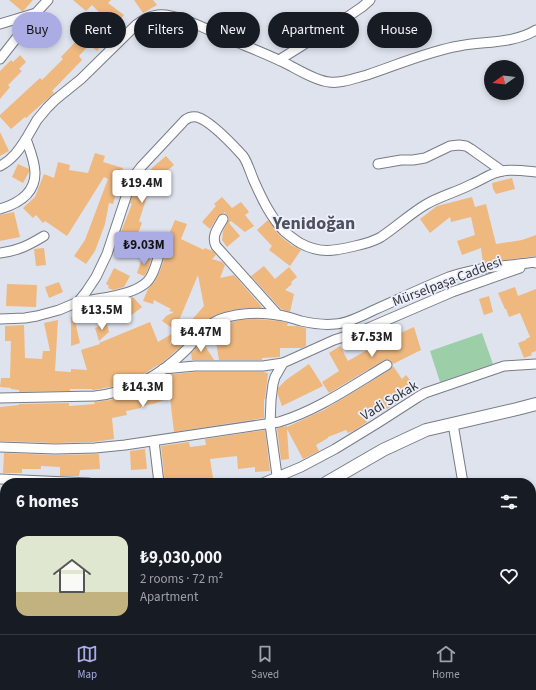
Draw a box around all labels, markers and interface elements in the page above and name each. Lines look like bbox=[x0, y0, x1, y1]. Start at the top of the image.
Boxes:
chip: Buy bbox=[12, 12, 62, 48]
chip: Rent bbox=[70, 12, 126, 48]
chip: Filters bbox=[134, 12, 198, 48]
chip: New bbox=[206, 12, 260, 48]
chip: Apartment bbox=[268, 12, 359, 48]
chip: House bbox=[367, 12, 432, 48]
north arrow bbox=[484, 60, 524, 100]
map controls bbox=[484, 60, 524, 100]
pin: ₺19.4M bbox=[109, 170, 175, 204]
text: ₺19.4M bbox=[121, 174, 163, 192]
district label: Yenidoğan bbox=[272, 211, 355, 236]
pin: ₺9.03M bbox=[111, 232, 177, 266]
text: ₺9.03M bbox=[123, 236, 165, 254]
street label: Mürselpaşa Caddesi bbox=[390, 252, 505, 312]
pin: ₺13.5M bbox=[69, 297, 135, 331]
text: ₺13.5M bbox=[81, 301, 123, 319]
pin: ₺4.47M bbox=[168, 319, 234, 353]
text: ₺4.47M bbox=[180, 323, 222, 341]
pin: ₺7.53M bbox=[339, 324, 405, 358]
text: ₺7.53M bbox=[351, 328, 393, 346]
pin: ₺14.3M bbox=[110, 374, 176, 408]
street label: Vadi Sokak bbox=[357, 376, 422, 426]
text: ₺14.3M bbox=[122, 378, 164, 396]
text: 6 homes bbox=[16, 490, 78, 514]
icon: filters bbox=[498, 491, 520, 513]
text: ₺9,030,000 bbox=[140, 546, 222, 570]
icon: home bbox=[48, 552, 96, 600]
icon: heart bbox=[498, 565, 520, 587]
text: 2 rooms · 72 m² bbox=[140, 570, 223, 588]
text: Apartment bbox=[140, 588, 198, 606]
tab: Map bbox=[76, 643, 98, 682]
tab: Saved bbox=[251, 643, 279, 682]
tab: Home bbox=[432, 643, 460, 682]

